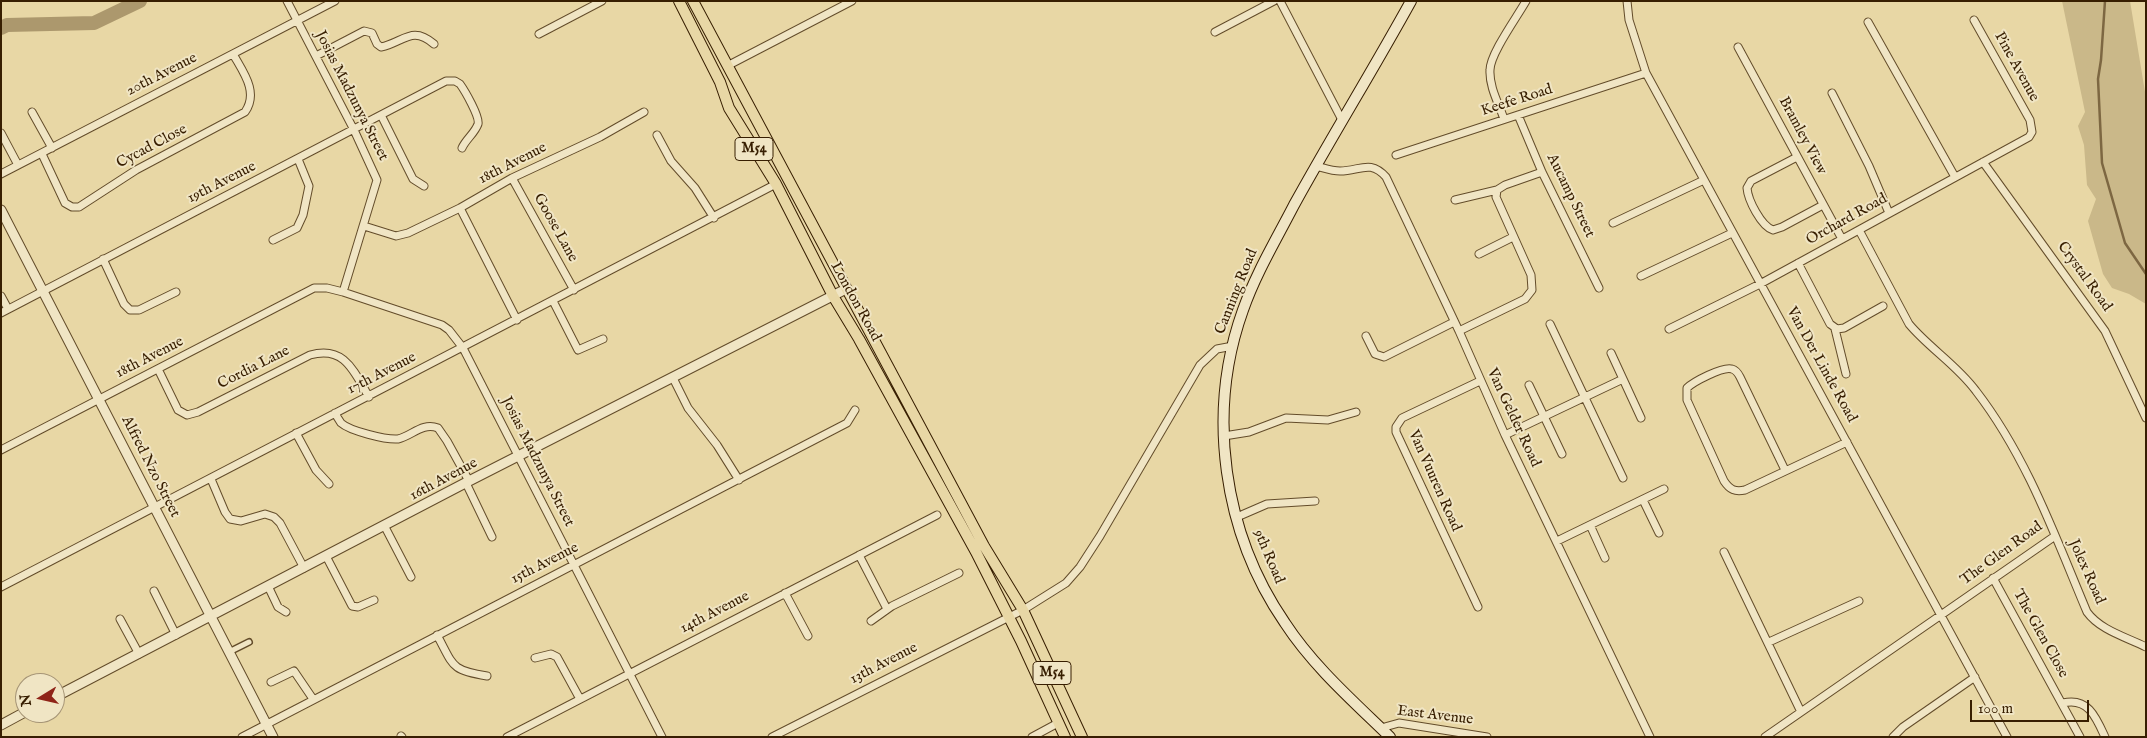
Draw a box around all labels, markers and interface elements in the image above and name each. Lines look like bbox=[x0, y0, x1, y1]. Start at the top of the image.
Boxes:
street label: Josias Madzunya Street bbox=[310, 28, 392, 164]
street label: Pine Avenue bbox=[1990, 29, 2042, 105]
street label: 20th Avenue bbox=[124, 50, 200, 100]
street label: Keefe Road bbox=[1479, 81, 1555, 121]
street label: Bramley View bbox=[1774, 94, 1830, 178]
street label: Cycad Close bbox=[114, 121, 190, 173]
road number: M54 bbox=[735, 138, 773, 160]
street label: 18th Avenue bbox=[476, 139, 550, 189]
street label: Aucamp Street bbox=[1542, 151, 1598, 241]
street label: 19th Avenue bbox=[185, 158, 259, 208]
street label: Orchard Road bbox=[1803, 190, 1891, 250]
street label: Goose Lane bbox=[529, 191, 581, 265]
street label: Crystal Road bbox=[2053, 239, 2115, 315]
street label: Canning Road bbox=[1212, 247, 1262, 337]
street label: London Road bbox=[826, 259, 884, 345]
street label: Van Der Linde Road bbox=[1782, 304, 1860, 426]
street label: 18th Avenue bbox=[113, 333, 187, 383]
street label: Cordia Lane bbox=[215, 342, 293, 394]
street label: 17th Avenue bbox=[345, 349, 419, 399]
street label: Van Gelder Road bbox=[1482, 366, 1544, 470]
street label: Josias Madzunya Street bbox=[496, 394, 578, 530]
street label: Alfred Nzo Street bbox=[117, 413, 183, 521]
street label: Van Vuuren Road bbox=[1404, 427, 1464, 535]
street label: 16th Avenue bbox=[407, 455, 481, 505]
street label: The Glen Road bbox=[1957, 518, 2047, 590]
street label: 9th Road bbox=[1249, 527, 1287, 587]
street label: Jolex Road bbox=[2064, 537, 2108, 607]
street label: 15th Avenue bbox=[508, 539, 582, 589]
street label: The Glen Close bbox=[2008, 587, 2072, 681]
street label: 14th Avenue bbox=[677, 588, 753, 638]
street label: 13th Avenue bbox=[847, 639, 921, 689]
road number: M54 bbox=[1033, 661, 1071, 684]
north arrow bbox=[15, 673, 65, 723]
scale bar bbox=[1972, 690, 2091, 722]
text: N bbox=[16, 693, 36, 708]
text: 100 m bbox=[1978, 699, 2013, 718]
street label: East Avenue bbox=[1396, 702, 1474, 730]

